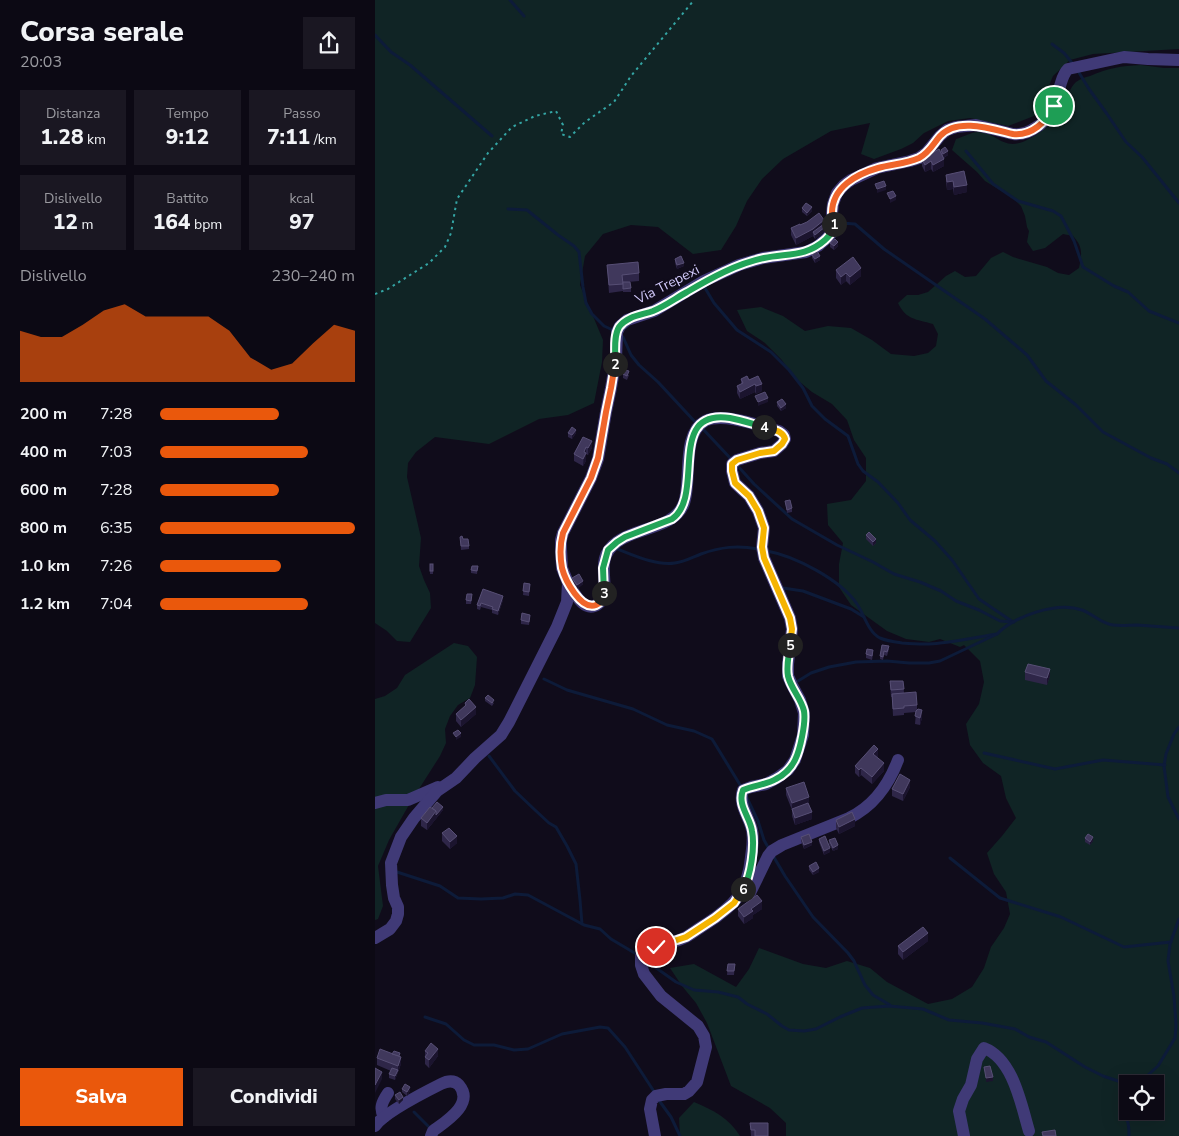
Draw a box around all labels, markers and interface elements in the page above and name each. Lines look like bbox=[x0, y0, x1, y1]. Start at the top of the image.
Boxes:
text: Corsa serale bbox=[20, 13, 184, 51]
button: share bbox=[303, 17, 355, 69]
text: 20:03 bbox=[20, 51, 62, 73]
pin bbox=[1033, 85, 1075, 127]
icon: arrive bbox=[1040, 92, 1068, 120]
text: Distanza bbox=[46, 104, 100, 123]
text: Tempo bbox=[166, 104, 209, 123]
text: Passo bbox=[283, 104, 320, 123]
text: 1.28 bbox=[40, 123, 84, 151]
text: 9:12 bbox=[166, 123, 209, 151]
text: 7:11 bbox=[267, 123, 310, 151]
text: km bbox=[84, 130, 106, 149]
text: /km bbox=[310, 130, 337, 149]
text: Dislivello bbox=[44, 189, 102, 208]
text: Battito bbox=[166, 189, 209, 208]
text: kcal bbox=[289, 189, 314, 208]
text: 12 bbox=[53, 208, 78, 236]
text: 164 bbox=[153, 208, 190, 236]
text: 97 bbox=[289, 208, 314, 236]
pin: 1 bbox=[821, 212, 847, 236]
text: m bbox=[78, 215, 94, 234]
text: bpm bbox=[190, 215, 222, 234]
text: 1 bbox=[830, 215, 839, 234]
street label: Via Trepexi bbox=[631, 260, 703, 309]
text: Dislivello bbox=[20, 265, 87, 287]
text: 230–240 m bbox=[272, 265, 355, 287]
pin: 2 bbox=[603, 352, 627, 376]
text: 2 bbox=[611, 355, 620, 374]
text: 200 m bbox=[20, 403, 67, 425]
text: 7:28 bbox=[100, 403, 132, 425]
pin: 4 bbox=[751, 414, 777, 440]
text: 4 bbox=[760, 418, 769, 437]
text: 400 m bbox=[20, 441, 67, 463]
text: 7:03 bbox=[100, 441, 132, 463]
text: 600 m bbox=[20, 479, 67, 501]
text: 7:28 bbox=[100, 479, 132, 501]
text: 800 m bbox=[20, 517, 67, 539]
text: 6:35 bbox=[100, 517, 132, 539]
text: 1.0 km bbox=[20, 555, 70, 577]
text: 7:26 bbox=[100, 555, 132, 577]
pin: 3 bbox=[591, 580, 617, 606]
text: 3 bbox=[600, 584, 609, 603]
text: 1.2 km bbox=[20, 593, 70, 615]
text: 7:04 bbox=[100, 593, 132, 615]
pin: 5 bbox=[777, 632, 803, 658]
text: 5 bbox=[786, 636, 795, 655]
pin: 6 bbox=[731, 876, 755, 902]
text: 6 bbox=[739, 880, 748, 899]
pin bbox=[635, 926, 677, 968]
icon: check bbox=[642, 933, 670, 961]
button: Salva bbox=[20, 1068, 183, 1126]
button: Condividi bbox=[193, 1068, 355, 1126]
map controls bbox=[1119, 1075, 1164, 1120]
button: locate bbox=[1119, 1075, 1164, 1120]

